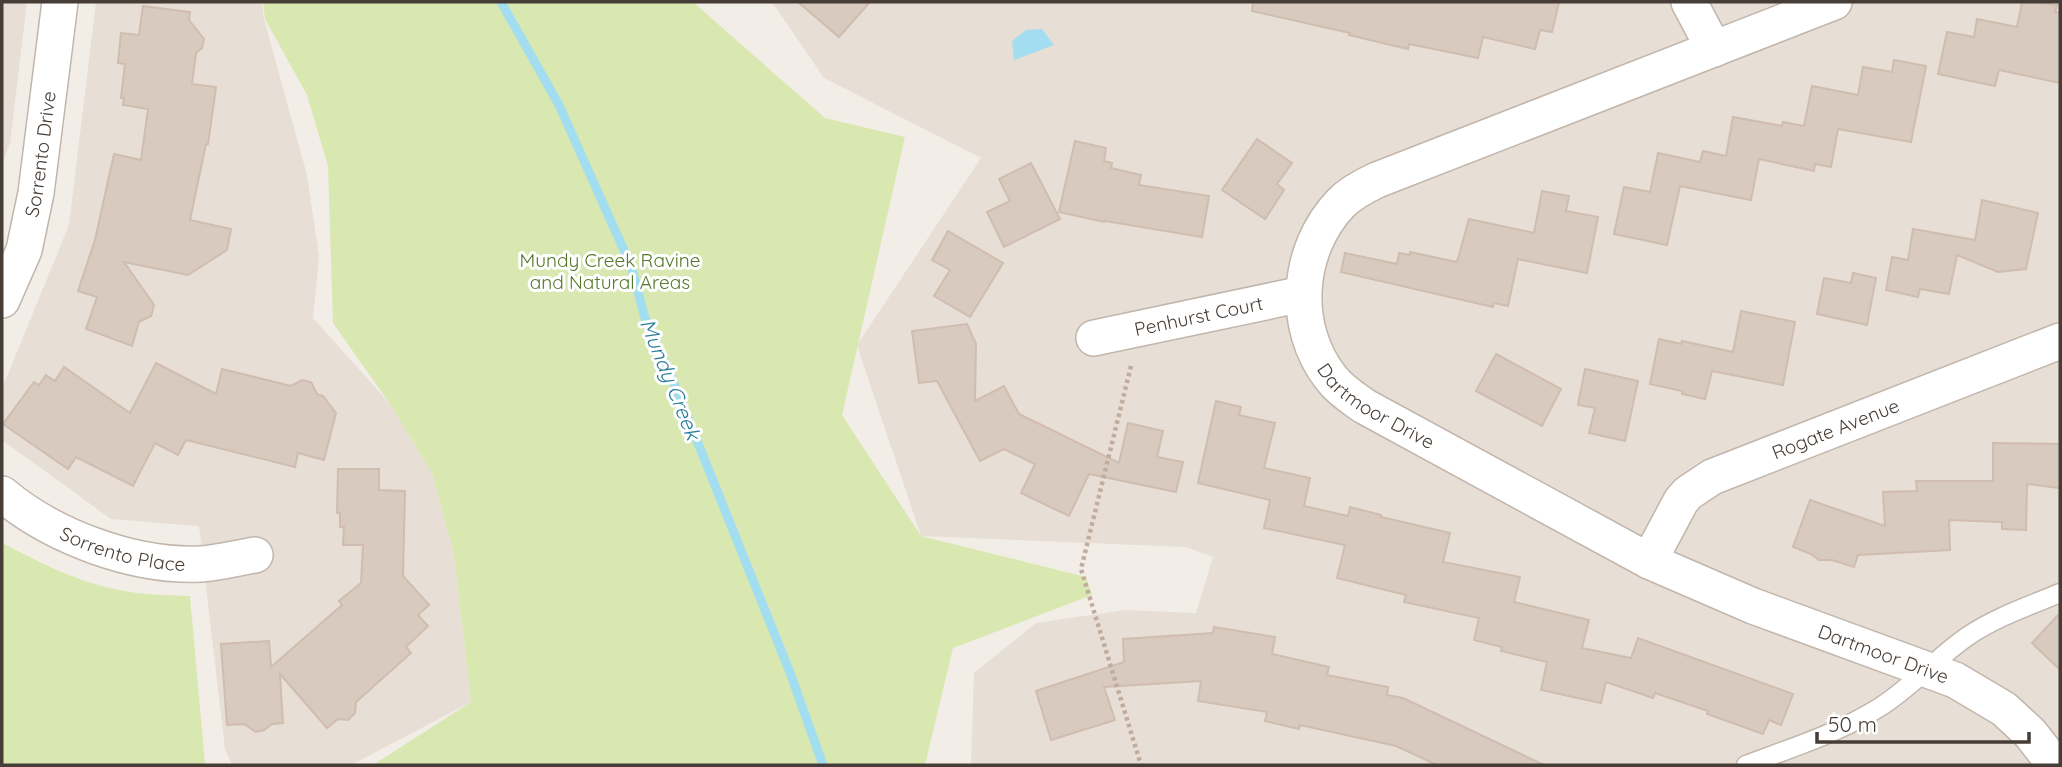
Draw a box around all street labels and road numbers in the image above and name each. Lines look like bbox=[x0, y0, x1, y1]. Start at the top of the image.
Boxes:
street label: Sorrento Drive bbox=[19, 90, 61, 219]
street label: Penhurst Court bbox=[1132, 291, 1265, 341]
street label: Dartmoor Drive bbox=[1312, 358, 1439, 454]
street label: Rogate Avenue bbox=[1768, 393, 1903, 464]
street label: Sorrento Place bbox=[56, 521, 186, 576]
street label: Dartmoor Drive bbox=[1815, 619, 1952, 689]

